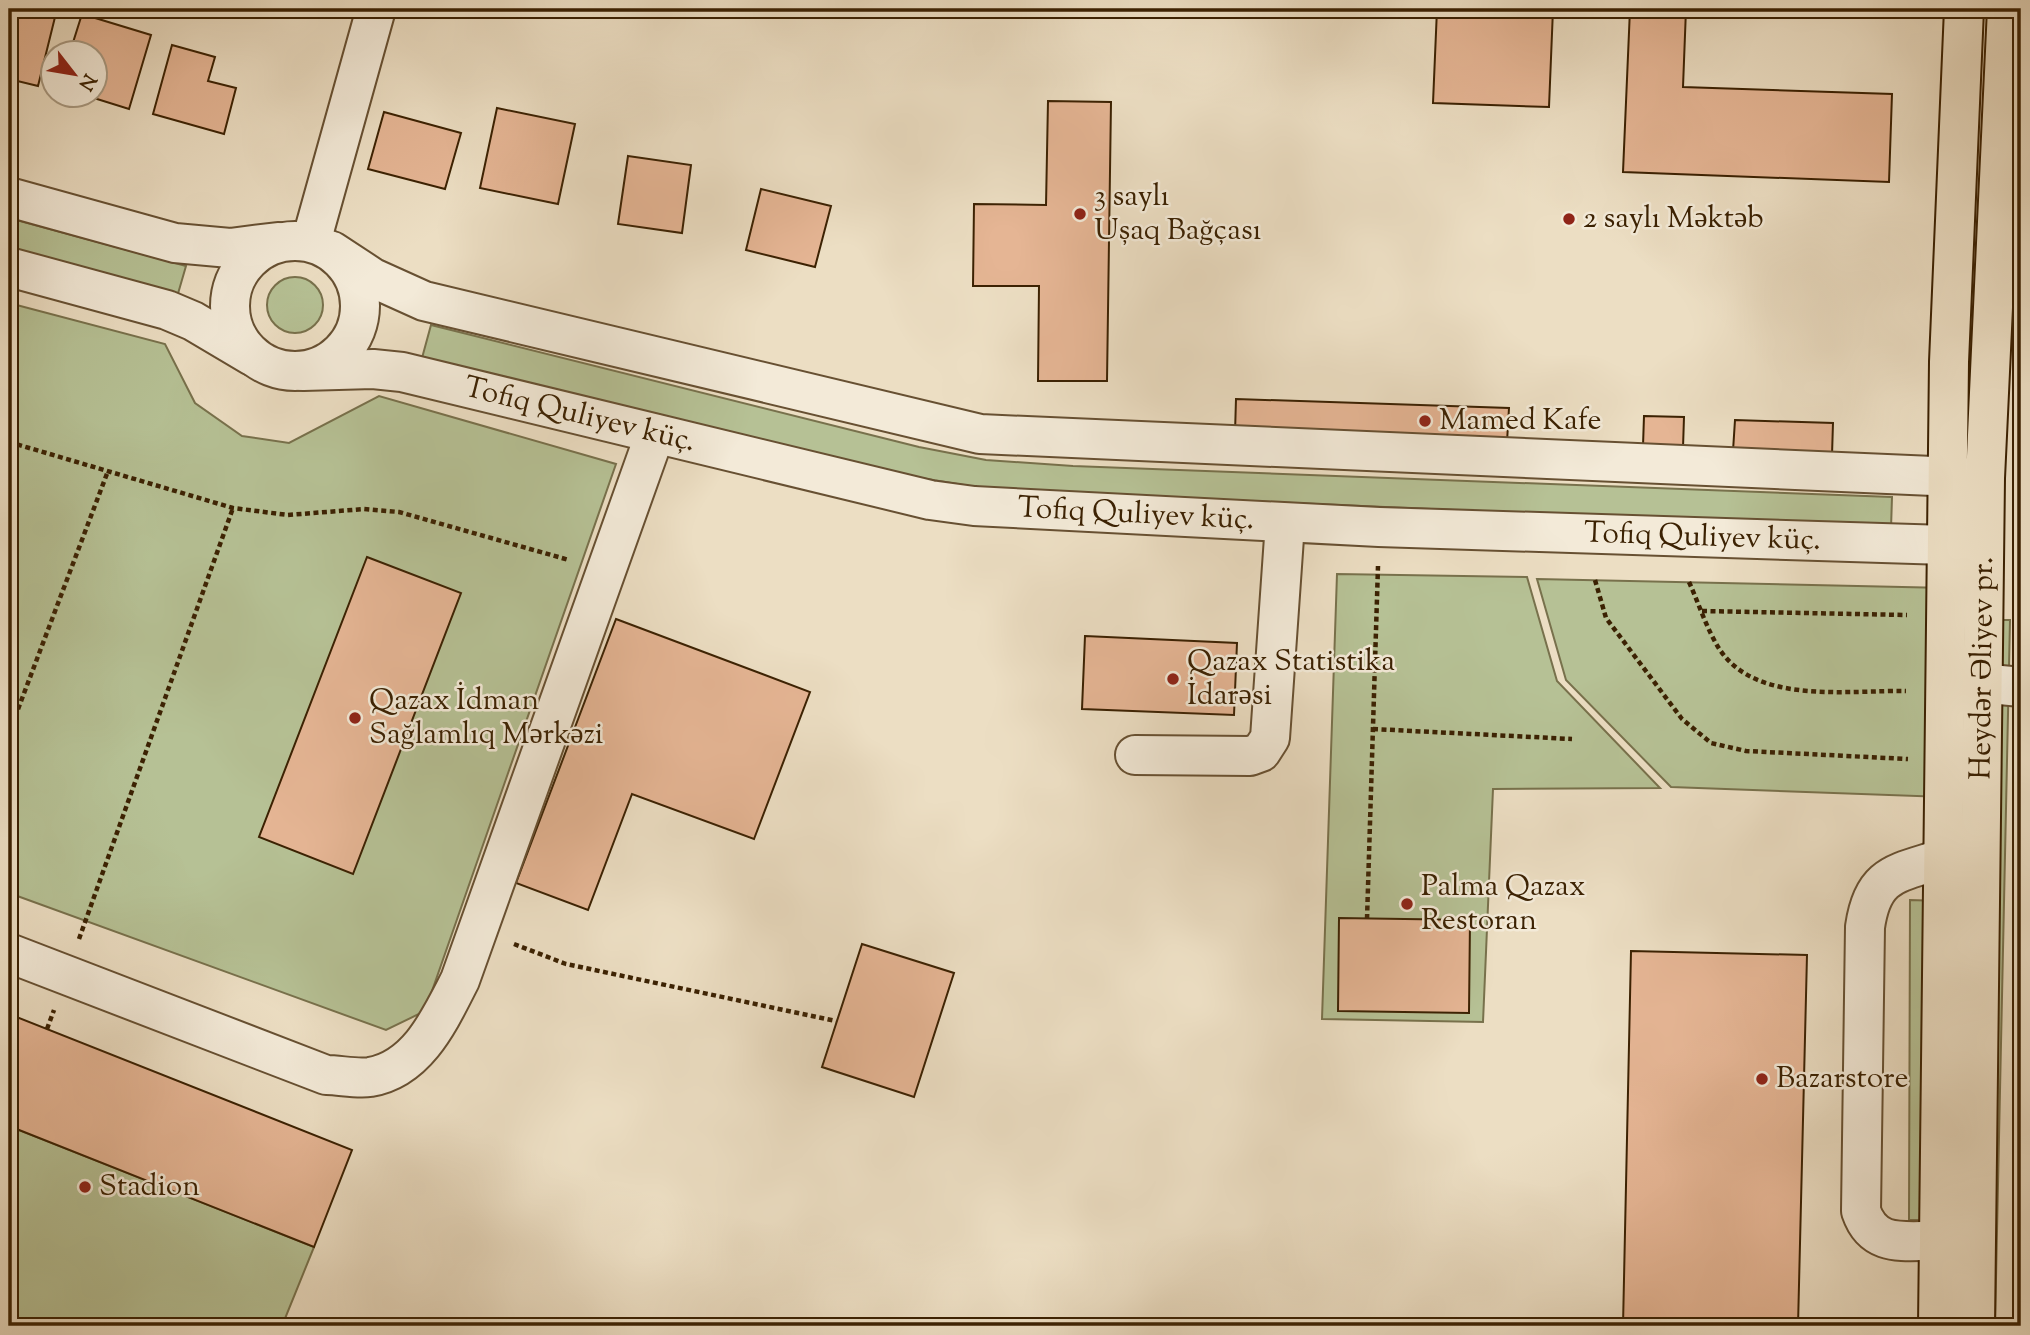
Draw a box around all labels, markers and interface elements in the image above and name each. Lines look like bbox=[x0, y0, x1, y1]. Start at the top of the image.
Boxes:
north arrow bbox=[38, 38, 108, 108]
text: N bbox=[71, 68, 102, 95]
place label: 3 saylı Uşaq Bağçası bbox=[1094, 176, 1261, 253]
place label: 2 saylı Məktəb bbox=[1583, 198, 1764, 241]
marker: 3 saylı Uşaq Bağçası bbox=[1072, 206, 1088, 222]
marker: 2 saylı Məktəb bbox=[1561, 211, 1577, 227]
street label: Tofiq Quliyev küç. bbox=[459, 366, 700, 464]
place label: Mamed Kafe bbox=[1439, 400, 1602, 443]
marker: Mamed Kafe bbox=[1417, 413, 1433, 429]
street label: Tofiq Quliyev küç. bbox=[1016, 487, 1255, 542]
street label: Tofiq Quliyev küç. bbox=[1583, 512, 1821, 563]
street label: Heydər Əliyev pr. bbox=[1960, 556, 2006, 780]
place label: Qazax Statistika İdarəsi bbox=[1187, 641, 1395, 718]
marker: Qazax Statistika İdarəsi bbox=[1165, 671, 1181, 687]
place label: Qazax İdman Sağlamlıq Mərkəzi bbox=[369, 680, 603, 757]
marker: Qazax İdman Sağlamlıq Mərkəzi bbox=[347, 710, 363, 726]
place label: Palma Qazax Restoran bbox=[1421, 866, 1585, 943]
marker: Palma Qazax Restoran bbox=[1399, 896, 1415, 912]
place label: Bazarstore bbox=[1776, 1058, 1908, 1101]
marker: Bazarstore bbox=[1754, 1071, 1770, 1087]
place label: Stadion bbox=[99, 1166, 200, 1209]
marker: Stadion bbox=[77, 1179, 93, 1195]

